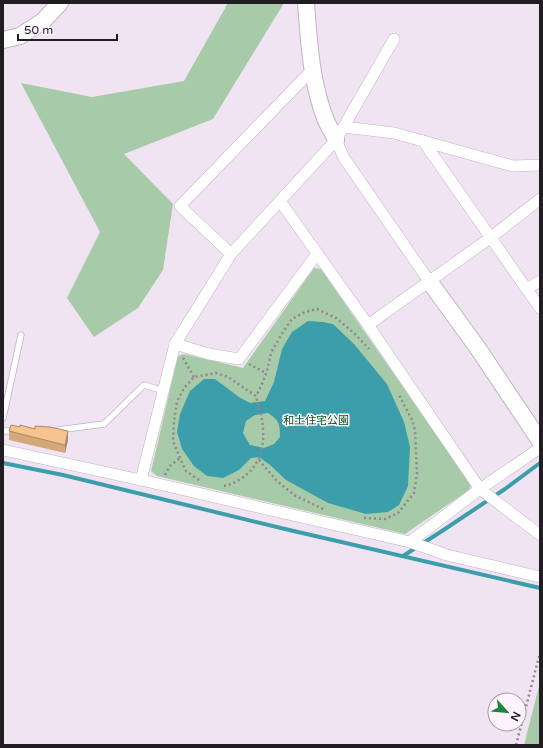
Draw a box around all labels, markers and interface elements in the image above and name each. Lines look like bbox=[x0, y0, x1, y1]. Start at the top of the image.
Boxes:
scale bar bbox=[18, 16, 117, 42]
text: 50 m bbox=[24, 23, 53, 37]
park label: 和土住宅公園 bbox=[283, 414, 349, 427]
north arrow bbox=[487, 692, 527, 732]
text: N bbox=[508, 709, 523, 723]

